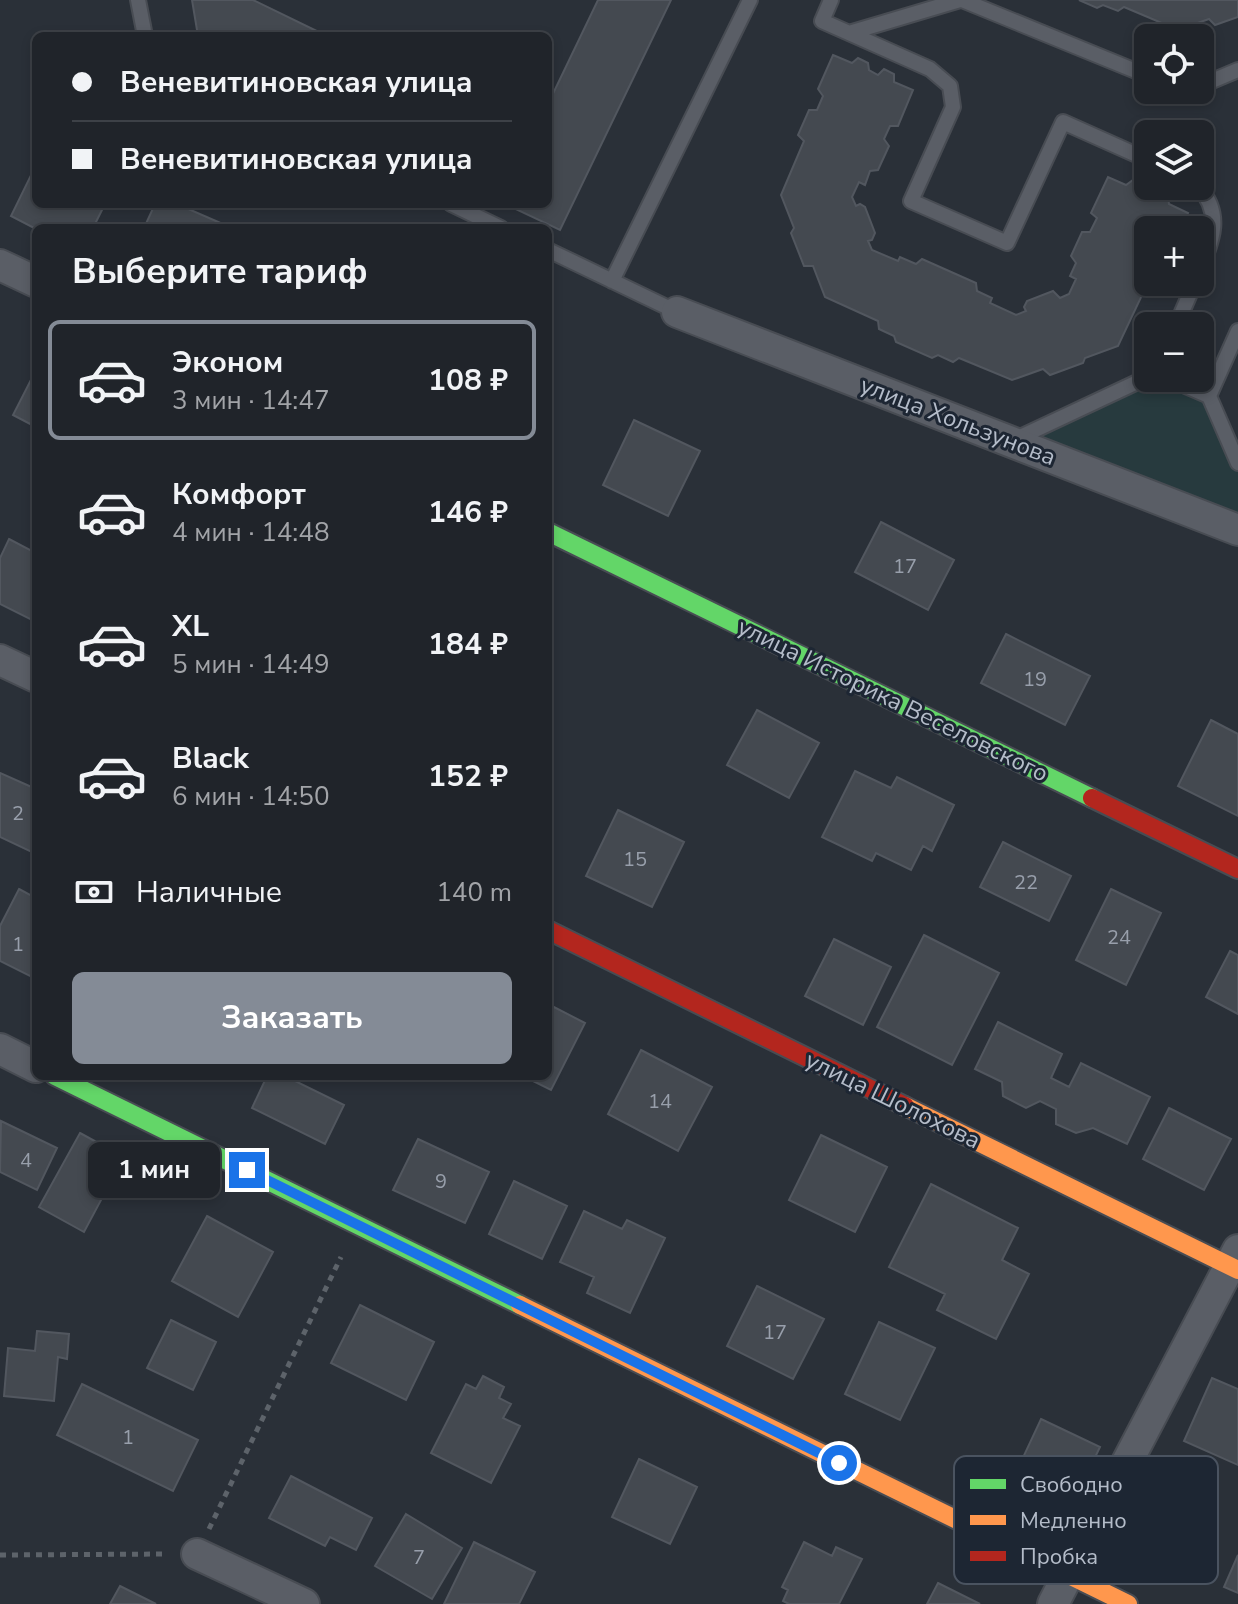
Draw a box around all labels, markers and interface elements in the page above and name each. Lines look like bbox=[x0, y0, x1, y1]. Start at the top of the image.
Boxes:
map controls bbox=[1134, 24, 1214, 392]
button: locate bbox=[1134, 24, 1214, 104]
text: Веневитиновская улица bbox=[120, 62, 473, 103]
button: layers bbox=[1134, 120, 1214, 200]
text: Веневитиновская улица bbox=[120, 139, 473, 180]
button: + bbox=[1134, 216, 1214, 296]
text: Выберите тариф bbox=[72, 247, 368, 296]
button: − bbox=[1134, 312, 1214, 392]
text: Эконом bbox=[172, 342, 283, 383]
icon: car bbox=[76, 344, 148, 416]
text: 108 ₽ bbox=[428, 360, 508, 401]
street label: улица Хользунова bbox=[856, 369, 1060, 473]
text: 3 мин · 14:47 bbox=[172, 383, 329, 418]
text: Комфорт bbox=[172, 474, 306, 515]
icon: car bbox=[76, 476, 148, 548]
text: 146 ₽ bbox=[428, 492, 508, 533]
text: 4 мин · 14:48 bbox=[172, 515, 329, 550]
house number: 17 bbox=[893, 553, 917, 580]
text: XL bbox=[172, 606, 209, 647]
icon: car bbox=[76, 608, 148, 680]
street label: улица Историка Веселовского bbox=[732, 611, 1054, 789]
text: 184 ₽ bbox=[428, 624, 508, 665]
text: 5 мин · 14:49 bbox=[172, 647, 329, 682]
house number: 19 bbox=[1023, 666, 1047, 693]
text: Black bbox=[172, 738, 249, 779]
icon: car bbox=[76, 740, 148, 812]
text: 152 ₽ bbox=[428, 756, 508, 797]
text: 6 мин · 14:50 bbox=[172, 779, 329, 814]
house number: 2 bbox=[12, 800, 24, 827]
house number: 15 bbox=[623, 846, 647, 873]
house number: 22 bbox=[1014, 869, 1038, 896]
icon: cash bbox=[72, 870, 116, 914]
text: Наличные bbox=[136, 872, 282, 913]
text: 140 m bbox=[436, 875, 512, 910]
house number: 24 bbox=[1107, 924, 1131, 951]
house number: 1 bbox=[12, 931, 24, 958]
button: Заказать bbox=[72, 972, 512, 1064]
street label: улица Шолохова bbox=[800, 1044, 986, 1156]
house number: 14 bbox=[648, 1088, 672, 1115]
callout: 1 мин bbox=[87, 1142, 219, 1198]
house number: 4 bbox=[20, 1147, 32, 1174]
text: 1 мин bbox=[118, 1152, 190, 1187]
route end bbox=[229, 1152, 265, 1188]
house number: 9 bbox=[435, 1168, 447, 1195]
house number: 17 bbox=[763, 1319, 787, 1346]
house number: 1 bbox=[122, 1424, 134, 1451]
route start bbox=[821, 1445, 857, 1481]
legend bbox=[954, 1456, 1218, 1584]
text: Свободно bbox=[1020, 1470, 1123, 1500]
text: Медленно bbox=[1020, 1506, 1127, 1536]
text: Пробка bbox=[1020, 1542, 1098, 1572]
house number: 7 bbox=[413, 1544, 425, 1571]

